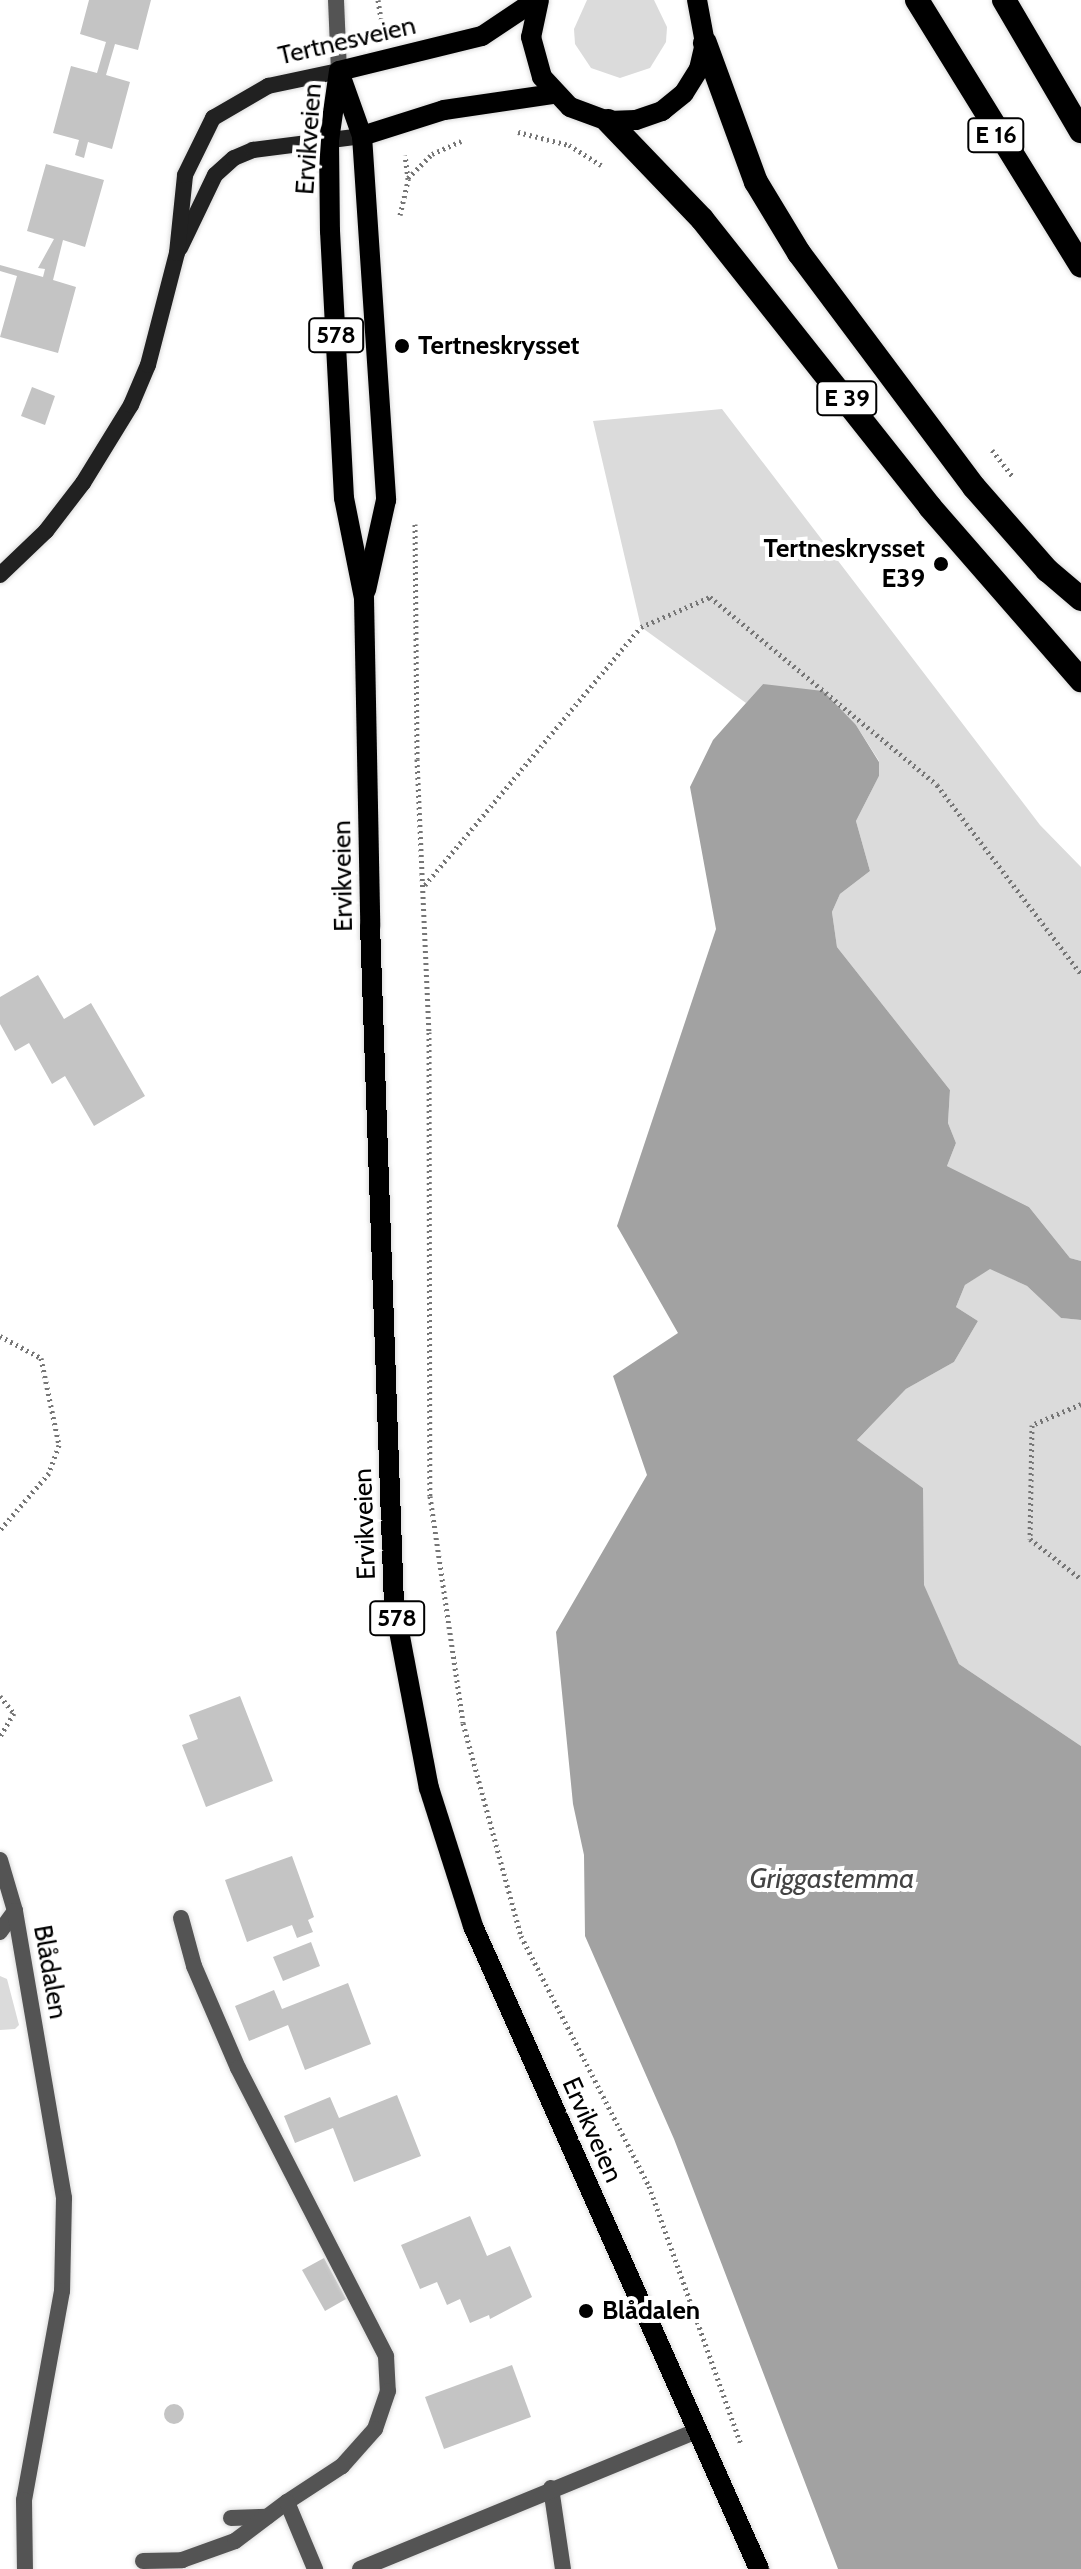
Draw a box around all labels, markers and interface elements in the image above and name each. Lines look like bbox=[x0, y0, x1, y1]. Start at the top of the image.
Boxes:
street label: Tertnesveien bbox=[275, 10, 419, 72]
street label: Ervikveien bbox=[290, 82, 328, 196]
road number: E 16 bbox=[966, 115, 1026, 155]
road number: 578 bbox=[308, 315, 364, 355]
place label: Tertneskrysset bbox=[418, 330, 580, 362]
marker: Tertneskrysset bbox=[393, 337, 411, 355]
road number: E 39 bbox=[815, 378, 879, 418]
place label: Tertneskrysset E39 bbox=[763, 533, 925, 594]
marker: Tertneskrysset E39 bbox=[932, 555, 950, 573]
street label: Ervikveien bbox=[326, 820, 360, 932]
street label: Ervikveien bbox=[347, 1468, 383, 1580]
road number: 578 bbox=[369, 1598, 425, 1638]
water label: Griggastemma bbox=[750, 1861, 914, 1895]
street label: Blådalen bbox=[26, 1923, 74, 2021]
street label: Ervikveien bbox=[555, 2073, 629, 2187]
place label: Blådalen bbox=[602, 2295, 700, 2327]
marker: Blådalen bbox=[577, 2302, 595, 2320]

